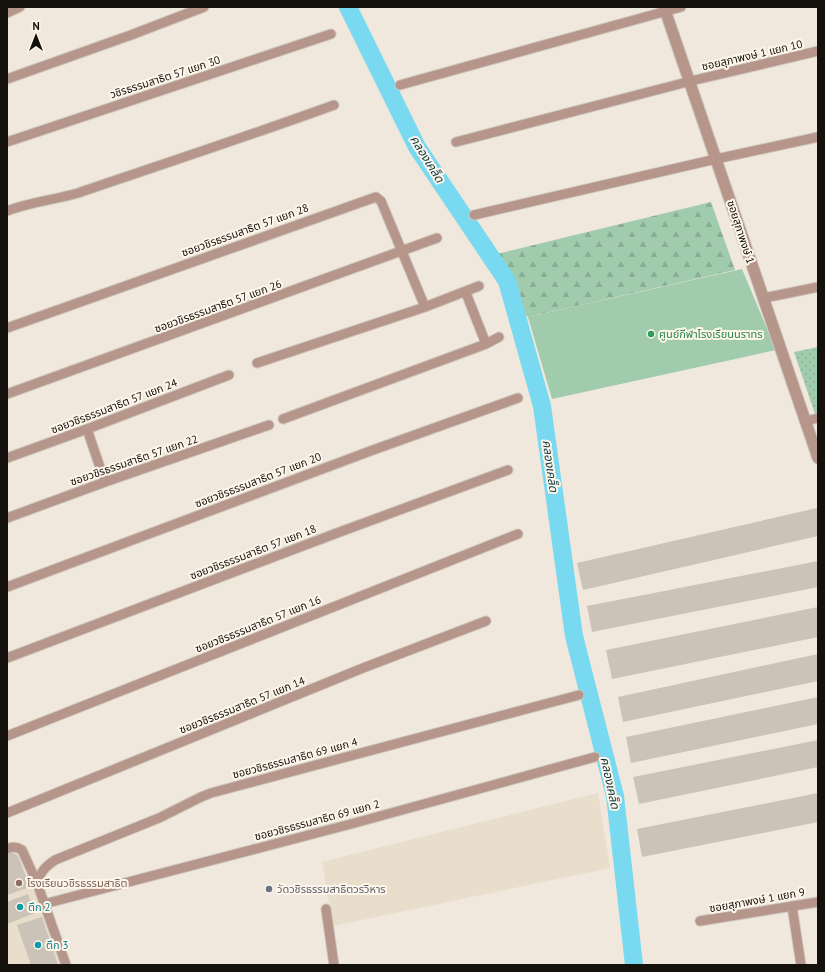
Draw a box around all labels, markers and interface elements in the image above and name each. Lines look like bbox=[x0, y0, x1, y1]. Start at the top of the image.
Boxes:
north arrow bbox=[16, 16, 56, 56]
text: N bbox=[32, 19, 40, 33]
street label: ซอยสุภาพงษ์ 1 แยก 10 bbox=[700, 37, 804, 73]
street label: วชิรธรรมสาธิต 57 แยก 30 bbox=[108, 53, 222, 101]
water label: คลองเคล็ด bbox=[407, 132, 448, 186]
street label: ซอยสุภาพงษ์ 1 bbox=[724, 199, 758, 265]
street label: ซอยวชิรธรรมสาธิต 57 แยก 28 bbox=[180, 200, 310, 260]
street label: ซอยวชิรธรรมสาธิต 57 แยก 26 bbox=[153, 276, 283, 336]
place label: ศูนย์กีฬาโรงเรียนนราทร bbox=[659, 327, 763, 341]
marker: ศูนย์กีฬาโรงเรียนนราทร bbox=[646, 329, 656, 339]
street label: ซอยวชิรธรรมสาธิต 57 แยก 24 bbox=[49, 375, 179, 437]
street label: ซอยวชิรธรรมสาธิต 57 แยก 22 bbox=[68, 432, 200, 488]
water label: คลองเคล็ด bbox=[539, 439, 562, 494]
street label: ซอยวชิรธรรมสาธิต 57 แยก 20 bbox=[193, 449, 323, 511]
street label: ซอยวชิรธรรมสาธิต 57 แยก 18 bbox=[188, 521, 318, 583]
street label: ซอยวชิรธรรมสาธิต 57 แยก 16 bbox=[193, 592, 323, 656]
street label: ซอยวชิรธรรมสาธิต 57 แยก 14 bbox=[177, 673, 307, 737]
street label: ซอยวชิรธรรมสาธิต 69 แยก 4 bbox=[231, 735, 359, 781]
water label: คลองเคล็ด bbox=[598, 756, 623, 811]
street label: ซอยวชิรธรรมสาธิต 69 แยก 2 bbox=[253, 797, 381, 843]
place label: โรงเรียนวชิรธรรมสาธิต bbox=[27, 876, 127, 890]
marker: โรงเรียนวชิรธรรมสาธิต bbox=[14, 878, 24, 888]
place label: วัดวชิรธรรมสาธิตวรวิหาร bbox=[277, 882, 386, 896]
marker: วัดวชิรธรรมสาธิตวรวิหาร bbox=[264, 884, 274, 894]
street label: ซอยสุภาพงษ์ 1 แยก 9 bbox=[708, 885, 806, 915]
place label: ตึก 2 bbox=[28, 900, 51, 914]
marker: ตึก 2 bbox=[15, 902, 25, 912]
place label: ตึก 3 bbox=[46, 938, 69, 952]
marker: ตึก 3 bbox=[33, 940, 43, 950]

